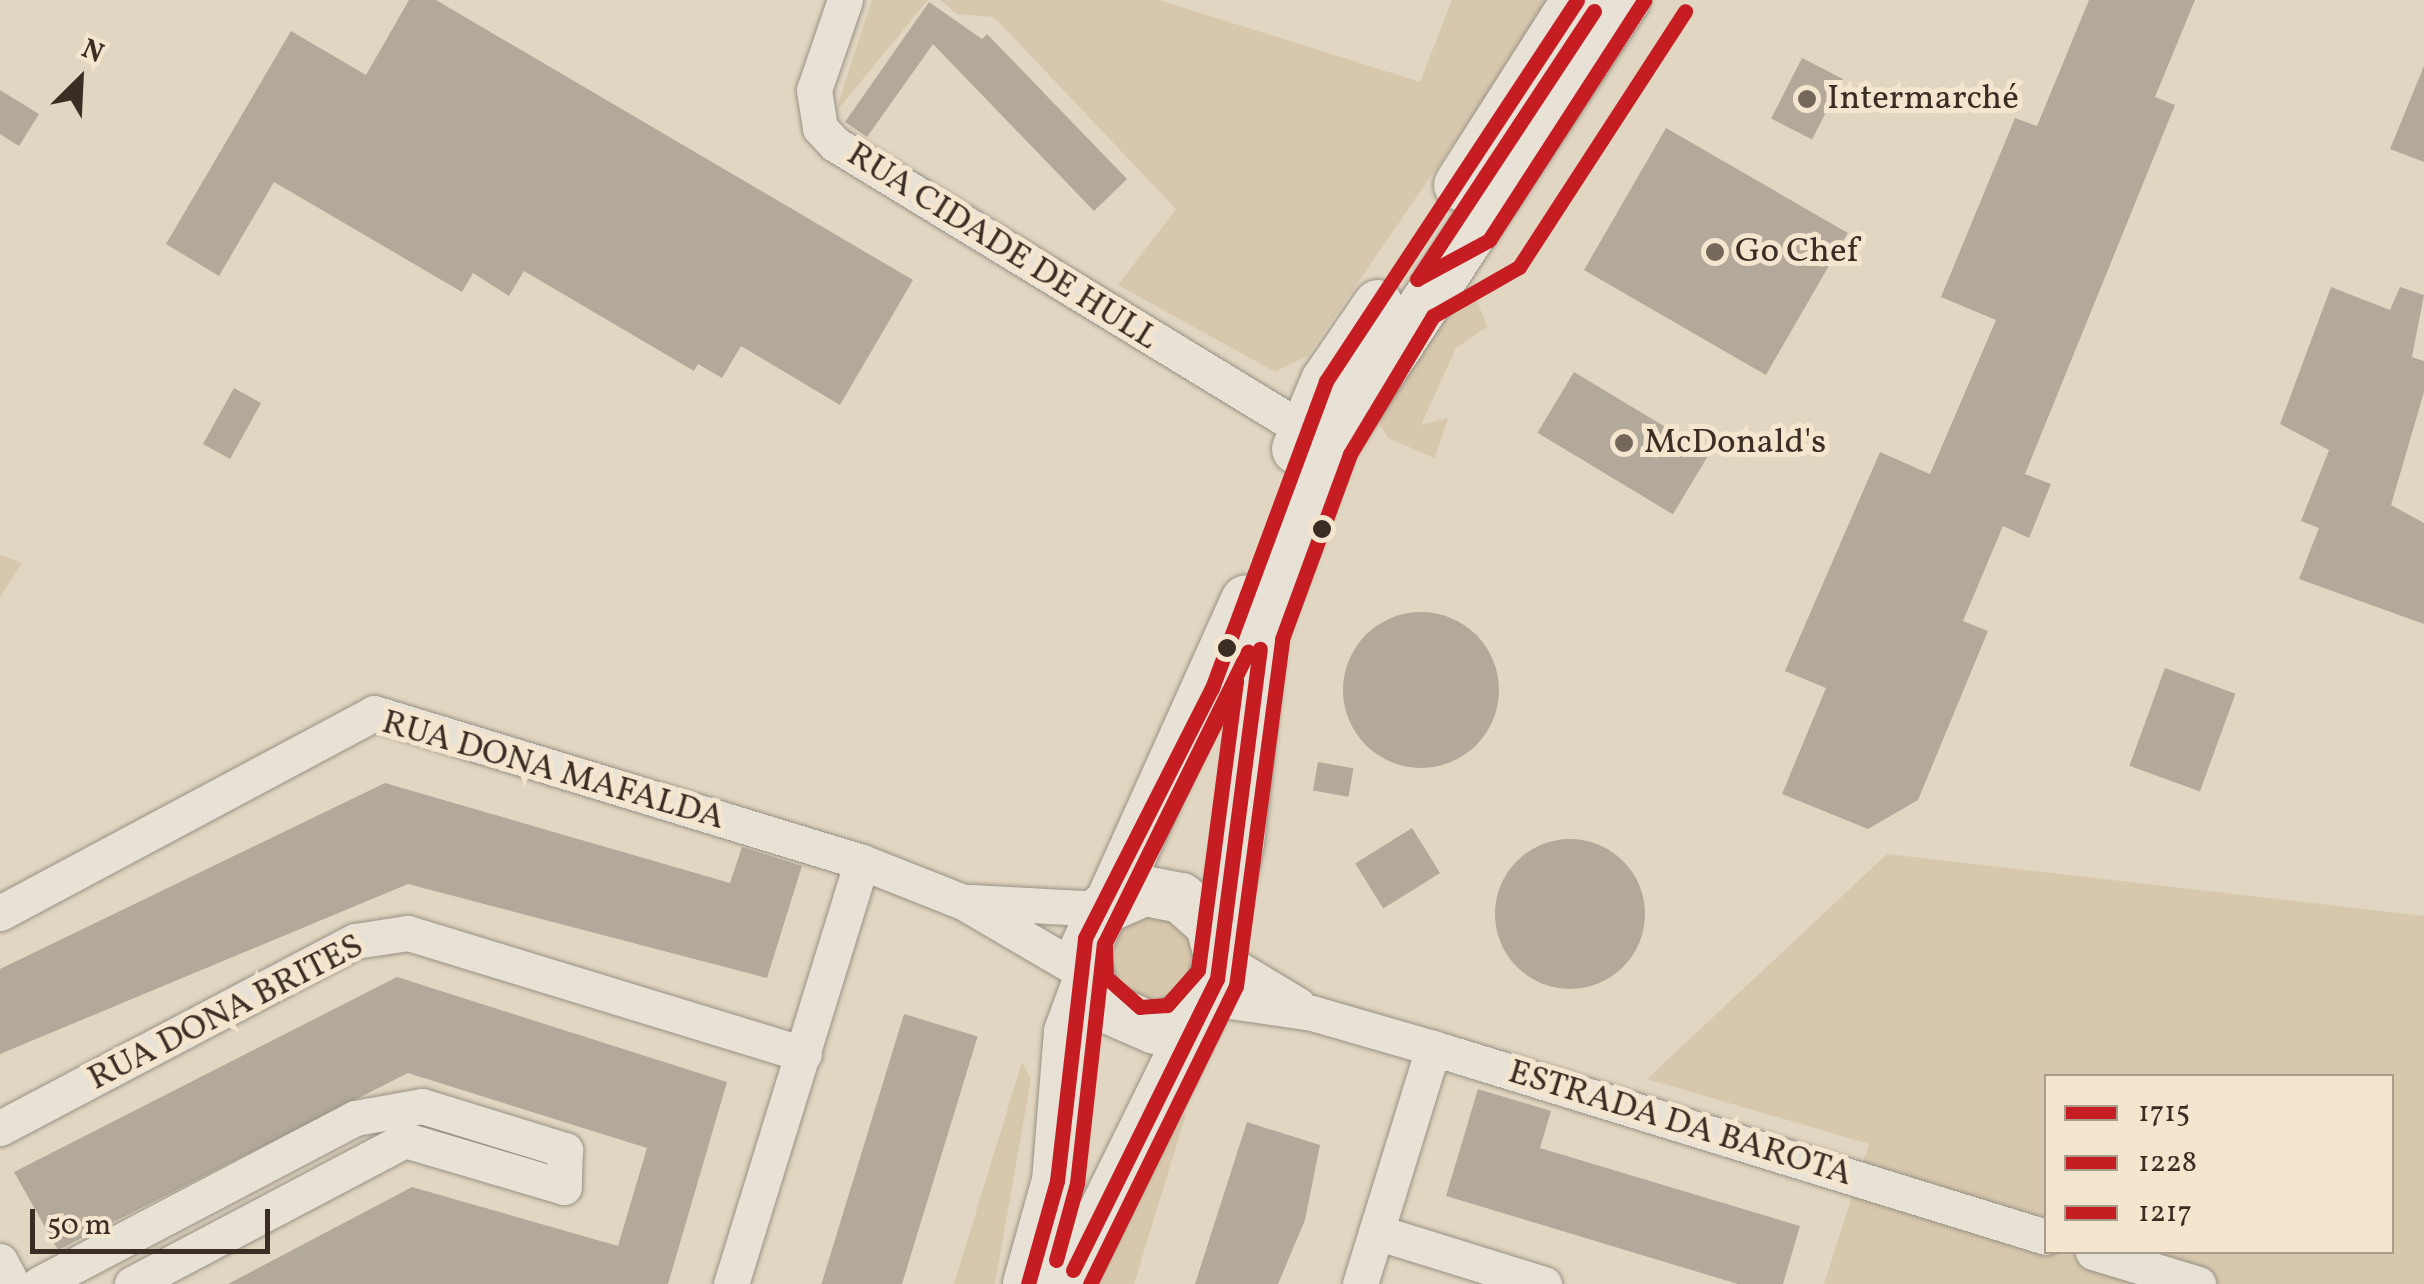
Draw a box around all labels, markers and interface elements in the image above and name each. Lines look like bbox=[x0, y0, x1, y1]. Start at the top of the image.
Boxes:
north arrow bbox=[30, 30, 130, 130]
text: N bbox=[75, 30, 110, 74]
place label: Intermarché bbox=[1827, 78, 2019, 120]
marker: Intermarché bbox=[1796, 88, 1818, 110]
street label: RUA CIDADE DE HULL bbox=[839, 134, 1165, 360]
place label: Go Chef bbox=[1735, 231, 1858, 273]
marker: Go Chef bbox=[1704, 241, 1726, 263]
place label: McDonald's bbox=[1644, 422, 1826, 464]
marker: McDonald's bbox=[1613, 432, 1635, 454]
unlabelled marker bbox=[1312, 519, 1332, 539]
unlabelled marker bbox=[1217, 638, 1237, 658]
street label: RUA DONA MAFALDA bbox=[377, 702, 729, 840]
street label: RUA DONA BRITES bbox=[81, 926, 371, 1100]
street label: ESTRADA DA BAROTA bbox=[1503, 1052, 1857, 1196]
legend bbox=[2044, 1074, 2394, 1254]
text: 1715 bbox=[2138, 1092, 2190, 1134]
text: 1228 bbox=[2138, 1142, 2197, 1184]
scale bar bbox=[35, 1189, 275, 1251]
text: 1217 bbox=[2138, 1192, 2192, 1234]
text: 50 m bbox=[47, 1205, 111, 1247]

